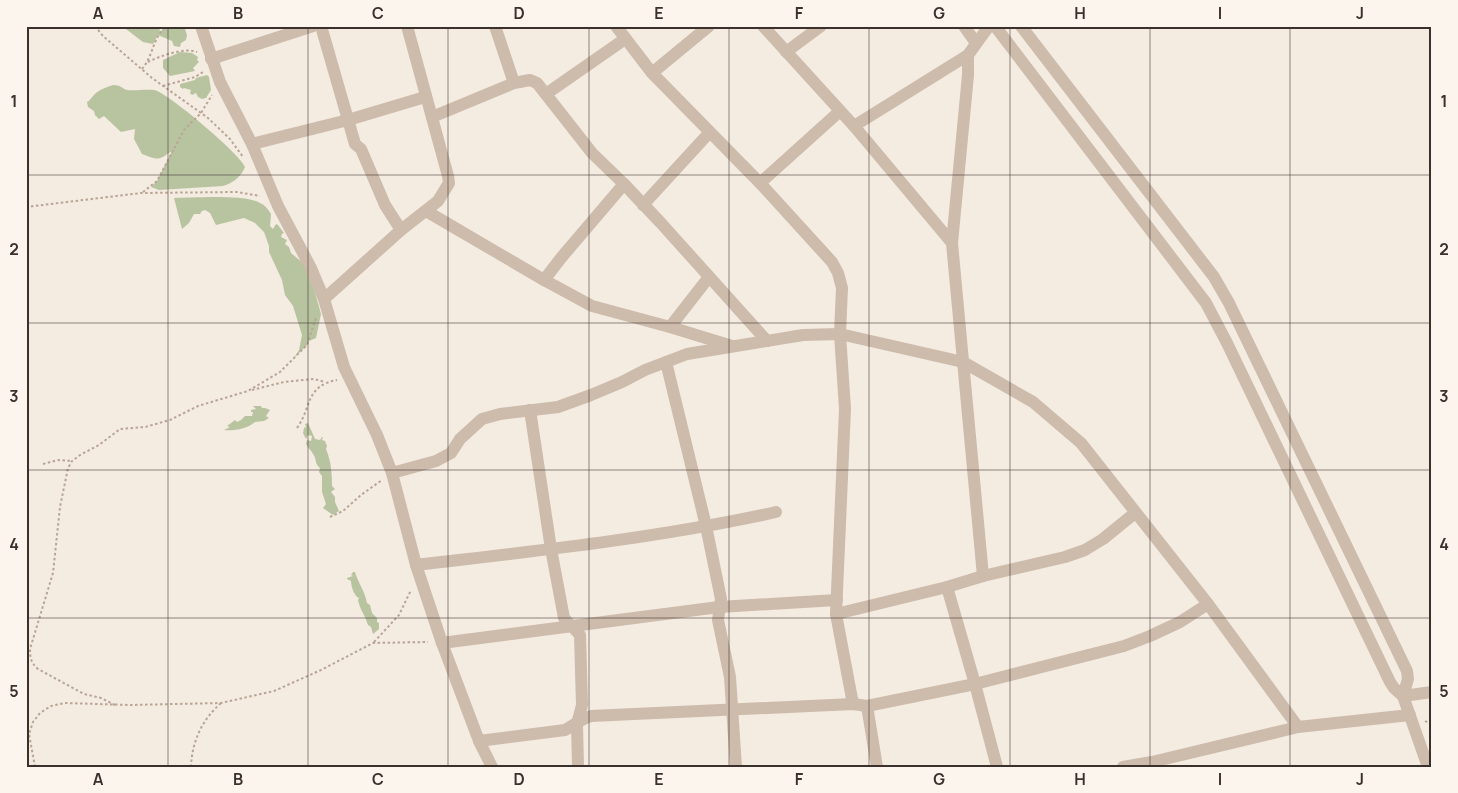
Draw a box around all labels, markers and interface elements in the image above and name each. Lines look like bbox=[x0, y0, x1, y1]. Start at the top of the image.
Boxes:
text: A bbox=[93, 2, 104, 24]
text: B bbox=[233, 2, 243, 24]
text: C bbox=[372, 2, 384, 24]
text: D bbox=[513, 2, 525, 24]
text: E bbox=[654, 2, 664, 24]
text: F bbox=[795, 2, 804, 24]
text: G bbox=[933, 2, 945, 24]
text: H bbox=[1074, 2, 1086, 24]
text: I bbox=[1218, 2, 1222, 24]
text: J bbox=[1356, 2, 1364, 24]
text: 1 bbox=[10, 90, 18, 112]
text: 1 bbox=[1440, 90, 1448, 112]
text: 2 bbox=[9, 238, 19, 260]
text: 2 bbox=[1439, 238, 1449, 260]
text: 3 bbox=[9, 385, 19, 407]
text: 3 bbox=[1439, 385, 1449, 407]
text: 4 bbox=[9, 533, 19, 555]
text: 4 bbox=[1439, 533, 1449, 555]
text: 5 bbox=[9, 680, 19, 702]
text: 5 bbox=[1439, 680, 1449, 702]
text: A bbox=[93, 768, 104, 790]
text: B bbox=[233, 768, 243, 790]
text: C bbox=[372, 768, 384, 790]
text: D bbox=[513, 768, 525, 790]
text: E bbox=[654, 768, 664, 790]
text: F bbox=[795, 768, 804, 790]
text: G bbox=[933, 768, 945, 790]
text: H bbox=[1074, 768, 1086, 790]
text: I bbox=[1218, 768, 1222, 790]
text: J bbox=[1356, 768, 1364, 790]

